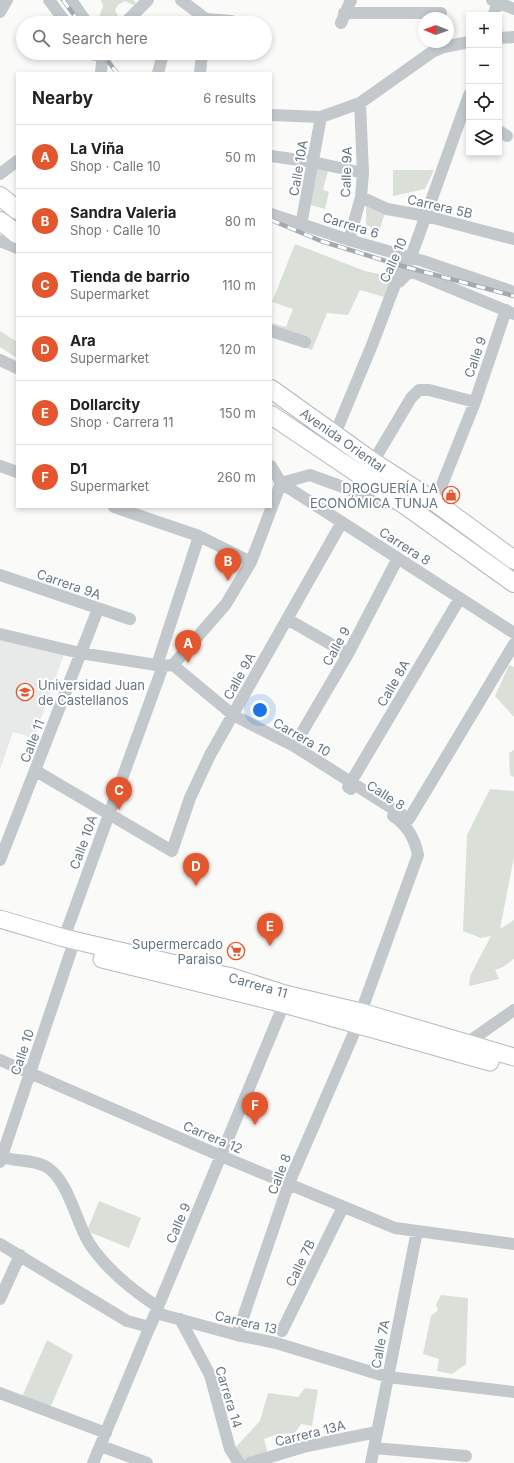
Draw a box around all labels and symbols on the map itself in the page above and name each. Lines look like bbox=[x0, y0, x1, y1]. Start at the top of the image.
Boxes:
north arrow bbox=[418, 12, 454, 48]
street label: Calle 10A bbox=[285, 139, 311, 197]
street label: Calle 9A bbox=[337, 146, 355, 198]
street label: Carrera 5B bbox=[406, 191, 474, 221]
street label: Carrera 6 bbox=[321, 209, 381, 241]
street label: Calle 10 bbox=[376, 235, 410, 285]
street label: Calle 9 bbox=[461, 334, 489, 380]
street label: Avenida Oriental bbox=[297, 405, 389, 475]
place label: DROGUERÍA LA ECONÓMICA TUNJA bbox=[310, 480, 438, 511]
shop icon: DROGUERÍA LA ECONÓMICA TUNJA bbox=[441, 485, 461, 505]
street label: Carrera 8 bbox=[376, 523, 434, 569]
pin: B bbox=[215, 548, 241, 581]
street label: Carrera 9A bbox=[35, 566, 103, 602]
street label: Calle 9 bbox=[319, 624, 353, 668]
pin: A bbox=[175, 630, 201, 663]
street label: Calle 9A bbox=[220, 650, 258, 702]
street label: Calle 8A bbox=[373, 657, 413, 709]
place label: Universidad Juan de Castellanos bbox=[38, 677, 145, 708]
school or university icon: Universidad Juan de Castellanos bbox=[15, 682, 35, 702]
your location bbox=[250, 700, 270, 720]
street label: Carrera 10 bbox=[271, 714, 333, 760]
street label: Calle 11 bbox=[16, 717, 48, 765]
pin: C bbox=[106, 777, 132, 810]
street label: Calle 8 bbox=[364, 777, 408, 813]
street label: Calle 10A bbox=[66, 813, 100, 871]
pin: D bbox=[183, 853, 209, 886]
pin: E bbox=[257, 913, 283, 946]
place label: Supermercado Paraiso bbox=[132, 936, 223, 967]
supermarket icon: Supermercado Paraiso bbox=[226, 941, 246, 961]
street label: Carrera 11 bbox=[227, 969, 289, 1001]
street label: Calle 10 bbox=[7, 1027, 37, 1077]
pin: F bbox=[242, 1092, 268, 1125]
street label: Carrera 12 bbox=[181, 1117, 245, 1157]
street label: Calle 8 bbox=[264, 1151, 294, 1197]
street label: Calle 9 bbox=[162, 1200, 194, 1246]
street label: Calle 7B bbox=[282, 1237, 318, 1289]
street label: Carrera 13 bbox=[213, 1307, 279, 1337]
street label: Calle 7A bbox=[367, 1318, 393, 1370]
street label: Carrera 14 bbox=[212, 1364, 246, 1430]
street label: Carrera 13A bbox=[273, 1416, 347, 1450]

